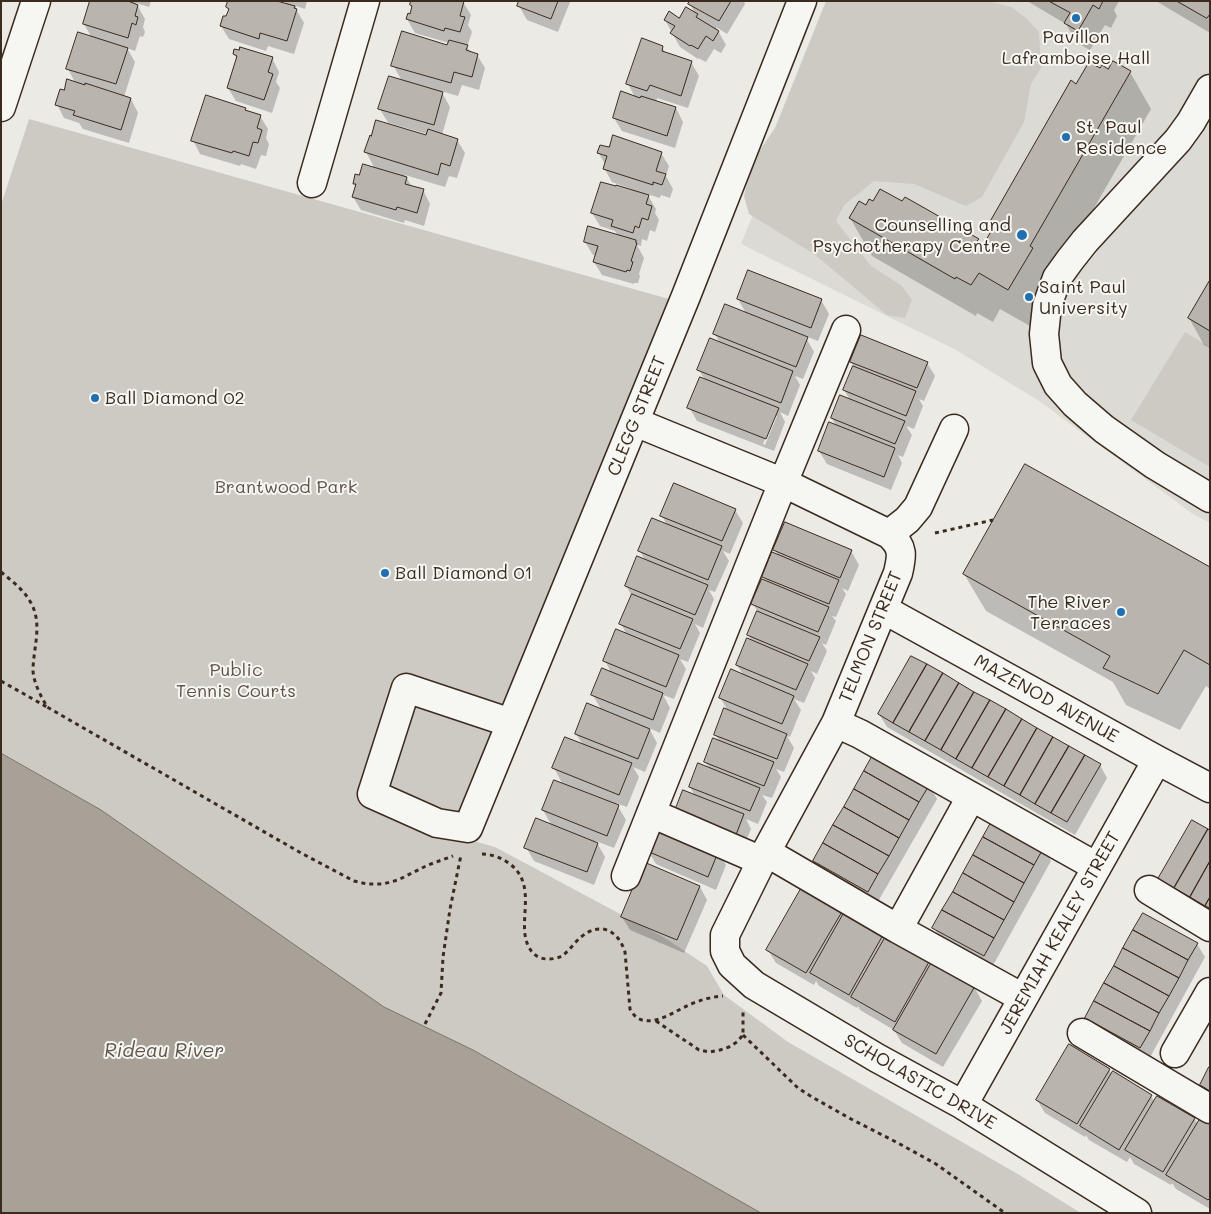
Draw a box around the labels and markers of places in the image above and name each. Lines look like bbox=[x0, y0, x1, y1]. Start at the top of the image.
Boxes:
marker: Pavillon Laframboise Hall bbox=[1070, 12, 1082, 24]
place label: Pavillon Laframboise Hall bbox=[1002, 26, 1150, 68]
place label: St. Paul Residence bbox=[1076, 116, 1167, 158]
marker: St. Paul Residence bbox=[1060, 131, 1072, 143]
place label: Counselling and Psychotherapy Centre bbox=[813, 214, 1011, 256]
marker: Counselling and Psychotherapy Centre bbox=[1015, 228, 1029, 242]
place label: Saint Paul University bbox=[1039, 276, 1128, 318]
marker: Saint Paul University bbox=[1023, 291, 1035, 303]
place label: Ball Diamond 02 bbox=[105, 387, 245, 409]
marker: Ball Diamond 02 bbox=[89, 392, 101, 404]
place label: Ball Diamond 01 bbox=[395, 562, 533, 584]
marker: Ball Diamond 01 bbox=[379, 567, 391, 579]
place label: The River Terraces bbox=[1027, 591, 1111, 634]
marker: The River Terraces bbox=[1115, 606, 1127, 618]

